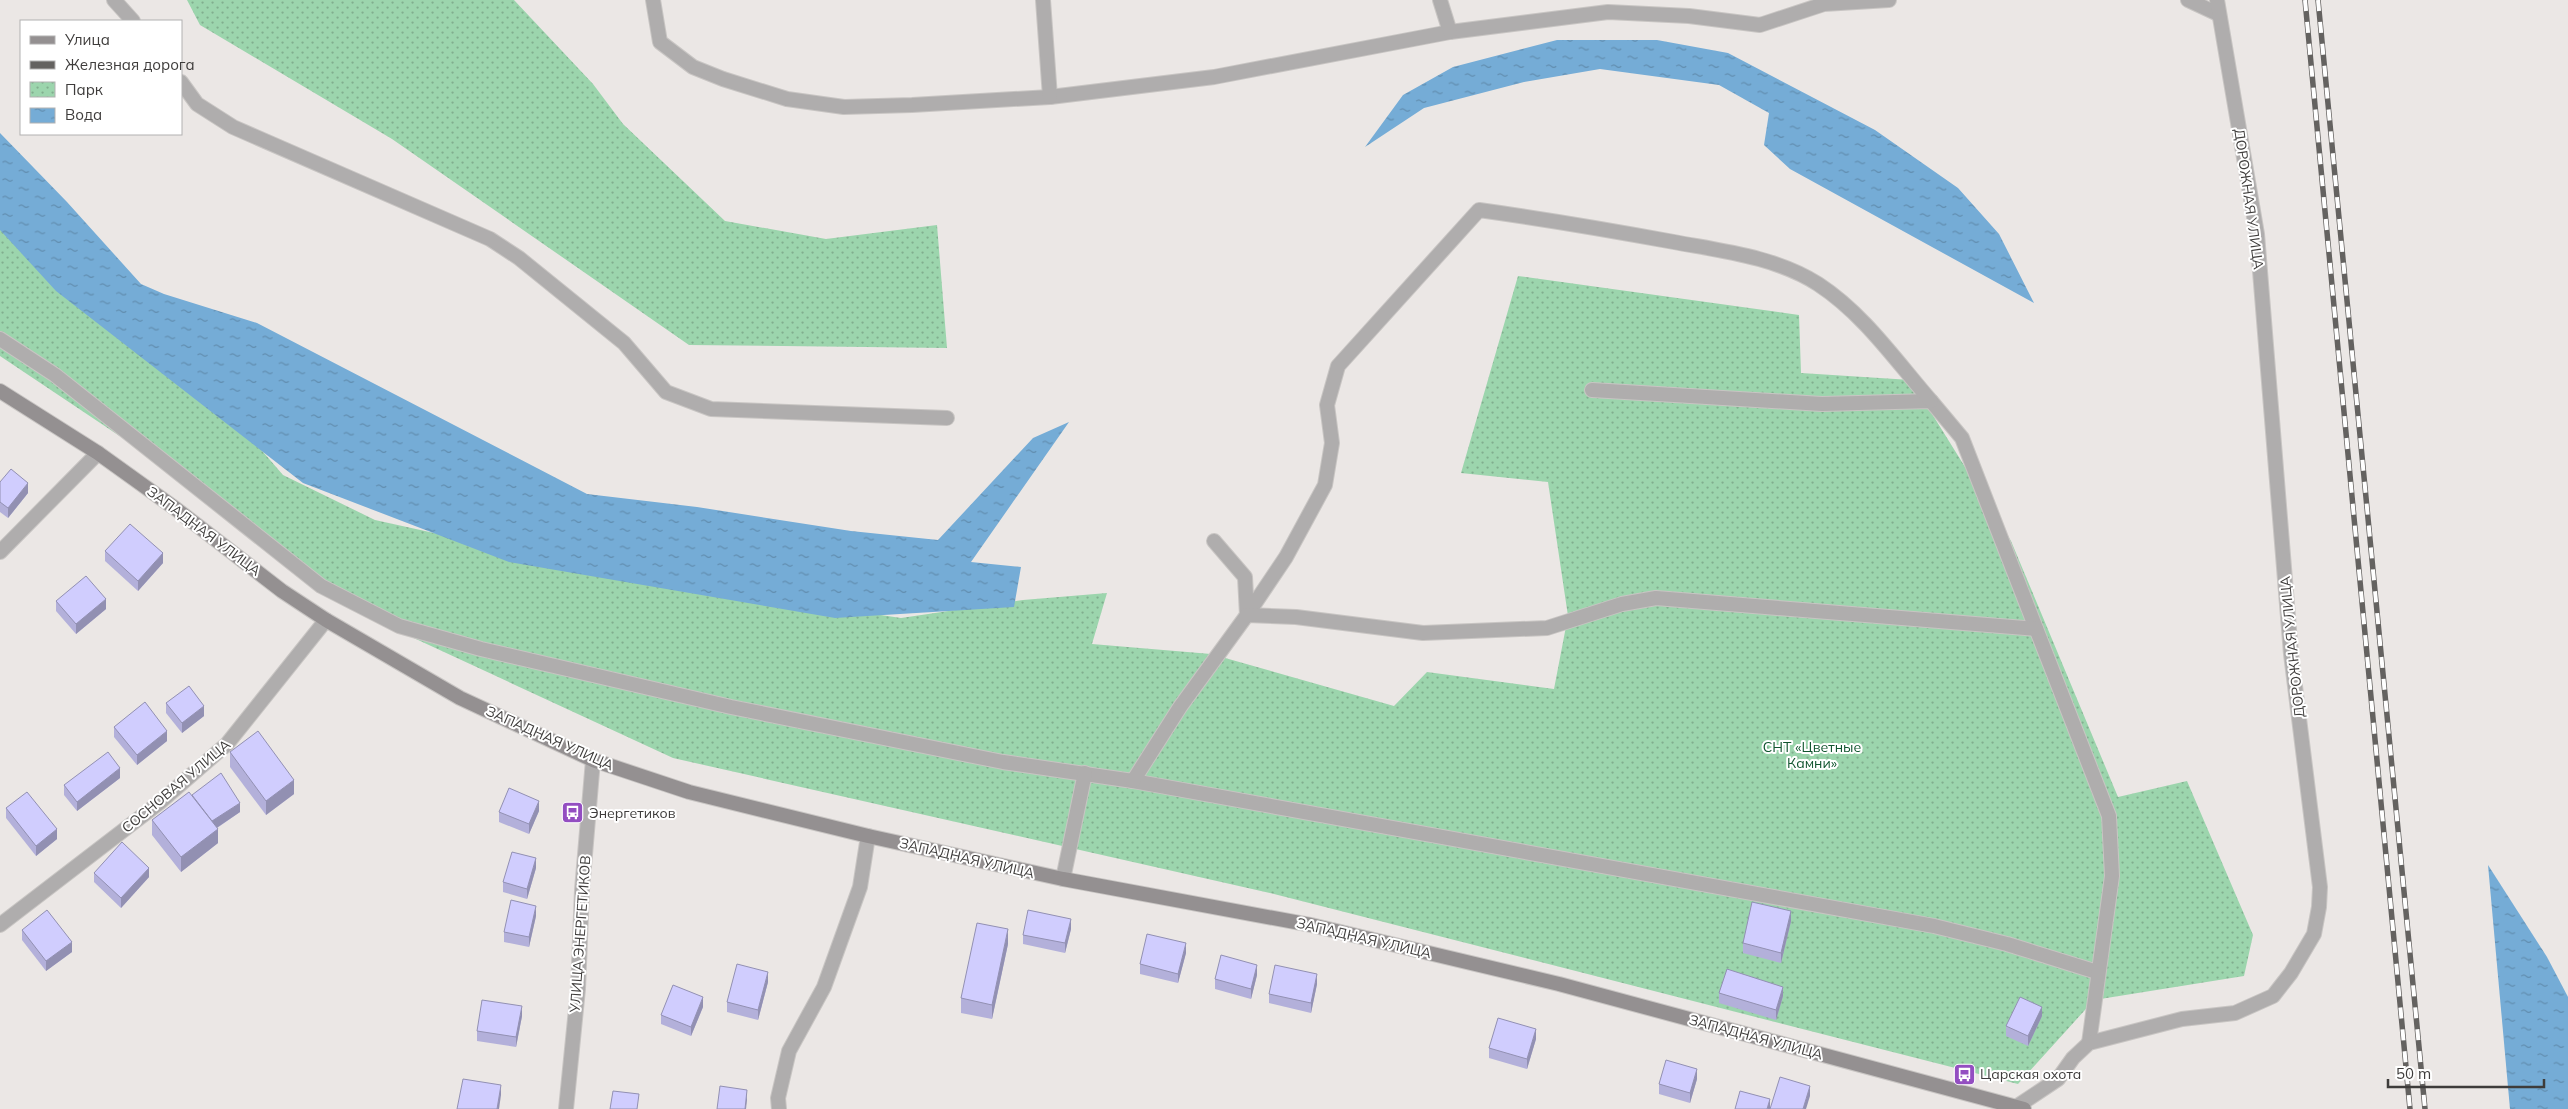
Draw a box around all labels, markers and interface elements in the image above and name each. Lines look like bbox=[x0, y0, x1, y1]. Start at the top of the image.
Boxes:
legend bbox=[20, 20, 182, 135]
text: Улица bbox=[64, 30, 110, 49]
text: Железная дорога bbox=[65, 55, 195, 74]
text: Парк bbox=[65, 80, 104, 99]
text: Вода bbox=[65, 105, 102, 124]
street label: ДОРОЖНАЯ УЛИЦА bbox=[2230, 127, 2268, 271]
street label: ЗАПАДНАЯ УЛИЦА bbox=[144, 482, 265, 580]
street label: ДОРОЖНАЯ УЛИЦА bbox=[2276, 575, 2308, 719]
street label: ЗАПАДНАЯ УЛИЦА bbox=[483, 702, 617, 775]
street label: СОСНОВАЯ УЛИЦА bbox=[118, 735, 235, 837]
park label: СНТ «Цветные Камни» bbox=[1763, 738, 1861, 772]
bus stop icon: Энергетиков bbox=[561, 801, 585, 825]
place label: Энергетиков bbox=[589, 804, 676, 822]
street label: ЗАПАДНАЯ УЛИЦА bbox=[898, 834, 1037, 882]
street label: УЛИЦА ЭНЕРГЕТИКОВ bbox=[565, 855, 594, 1014]
street label: ЗАПАДНАЯ УЛИЦА bbox=[1295, 914, 1434, 962]
street label: ЗАПАДНАЯ УЛИЦА bbox=[1687, 1010, 1826, 1064]
scale bar bbox=[2388, 1056, 2544, 1088]
bus stop icon: Царская охота bbox=[1952, 1062, 1976, 1086]
text: 50 m bbox=[2396, 1064, 2431, 1083]
place label: Царская охота bbox=[1980, 1065, 2081, 1083]

